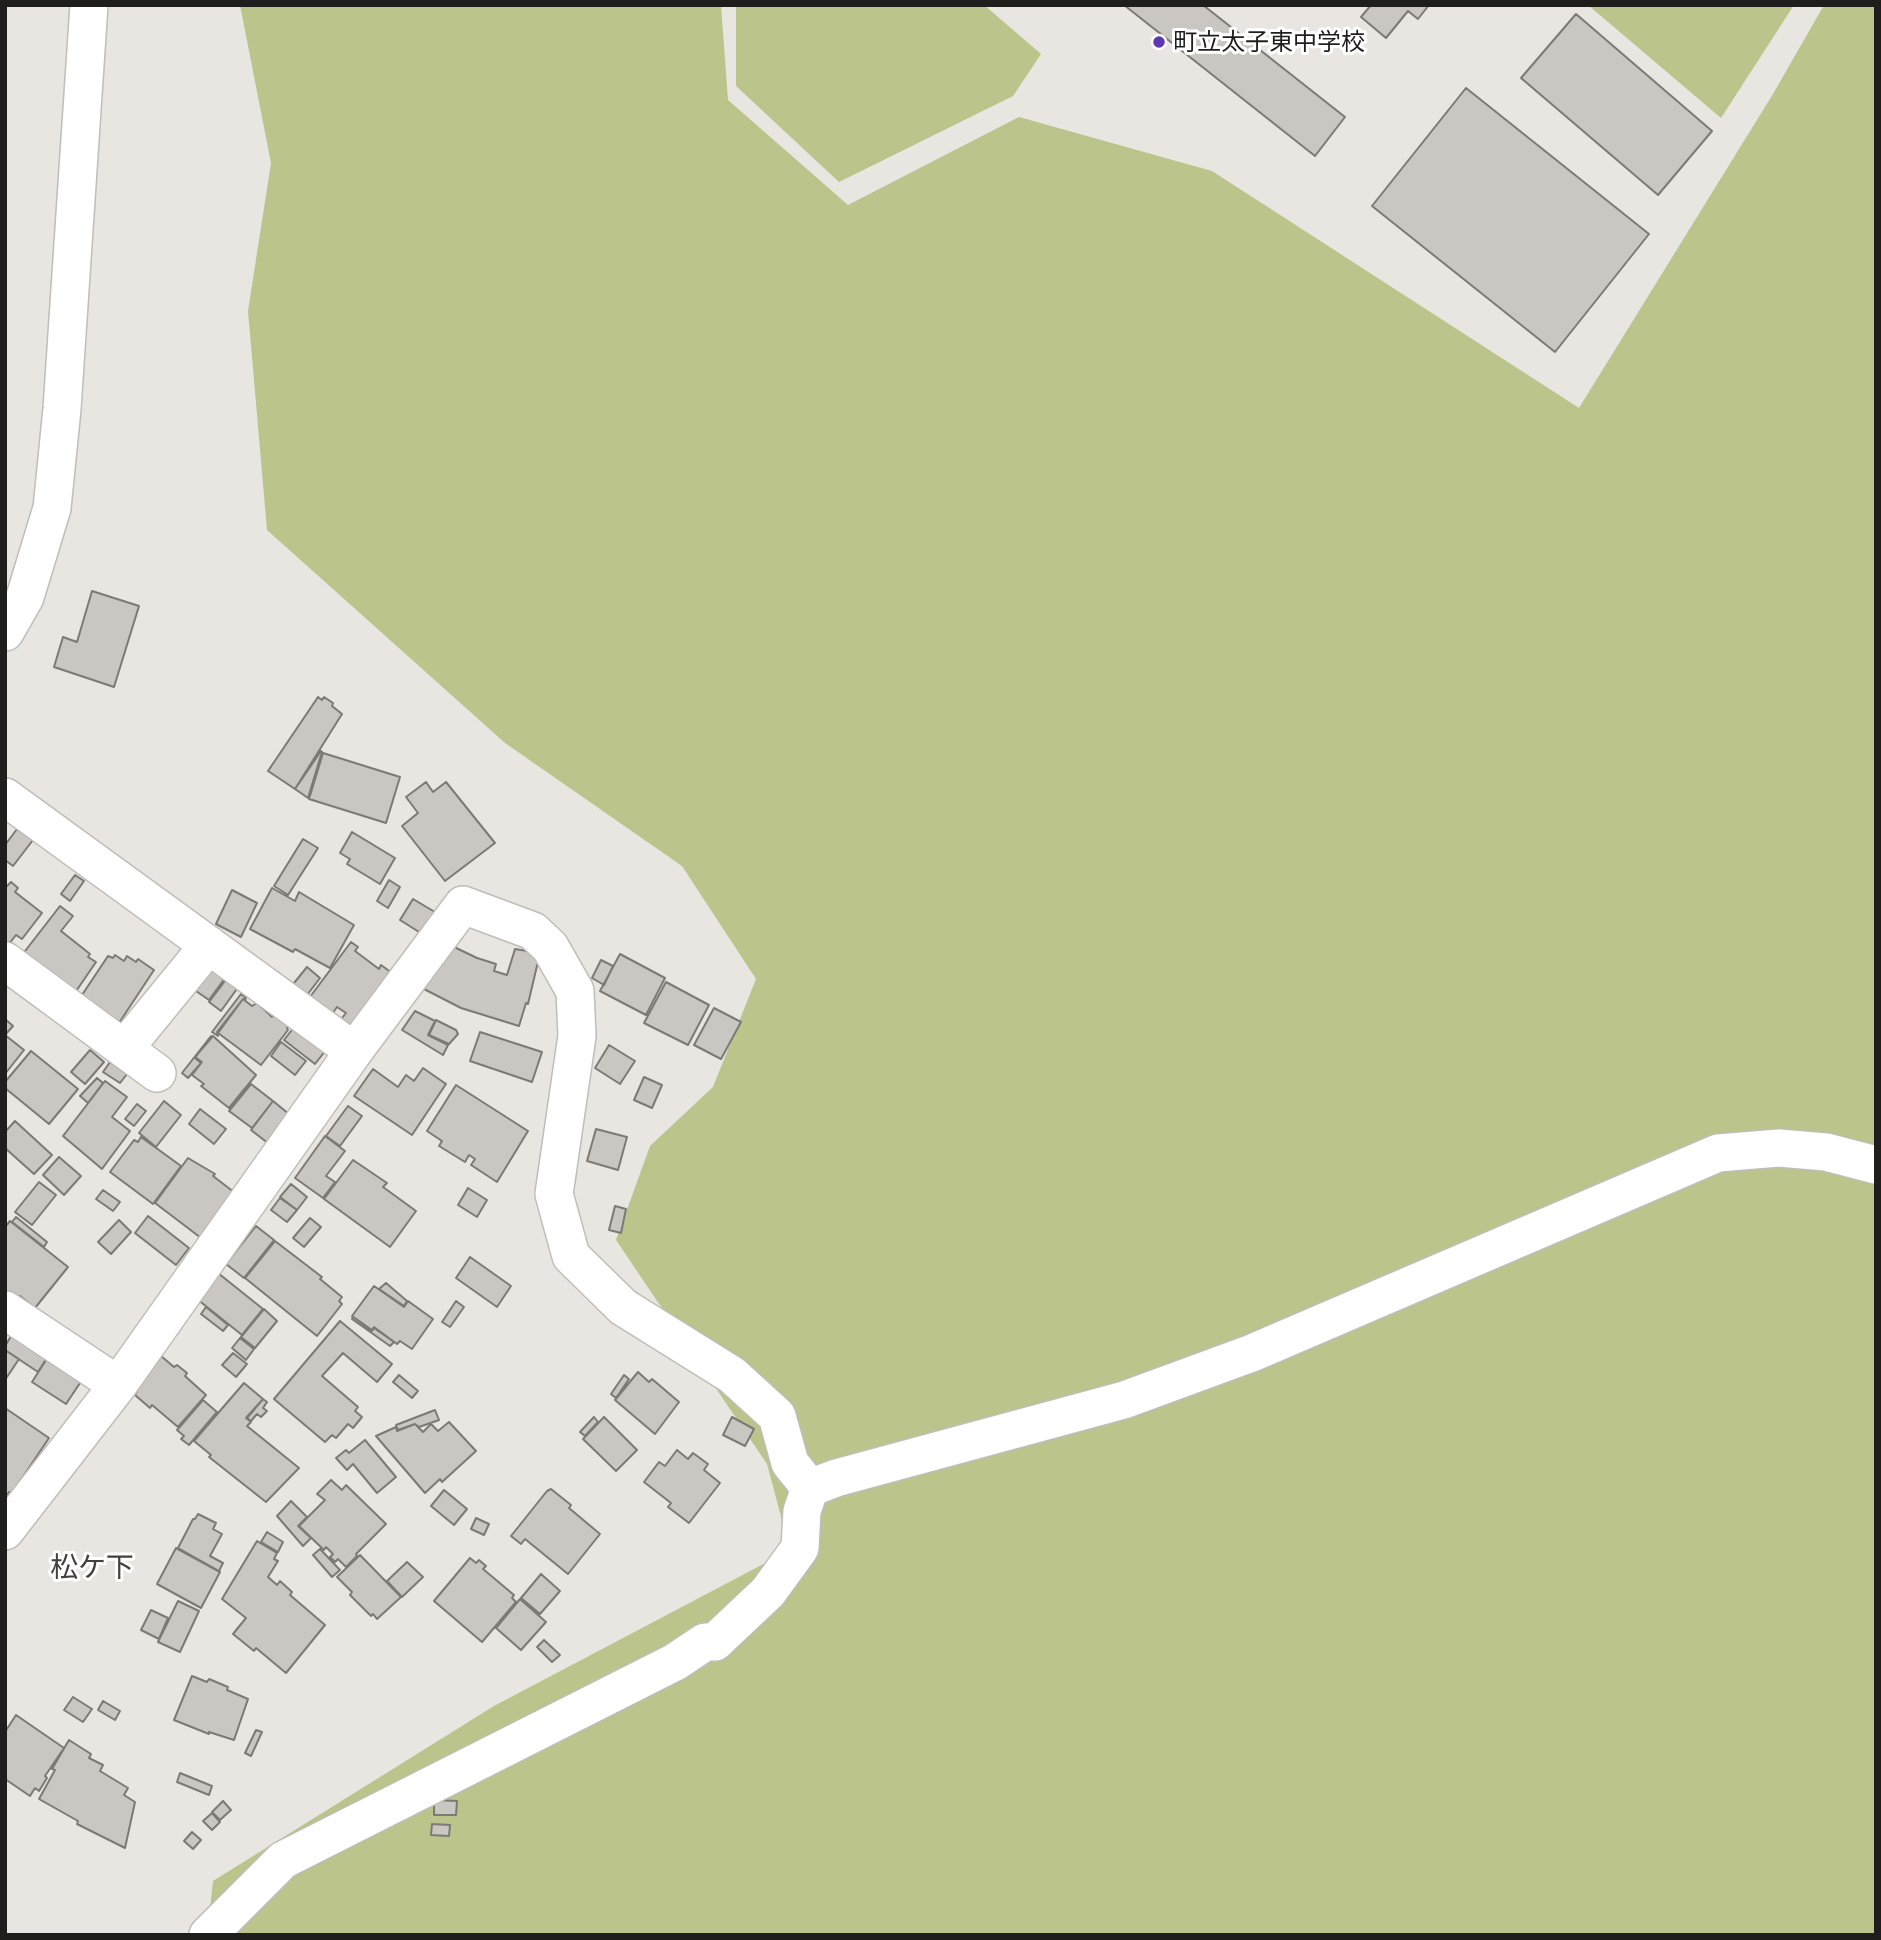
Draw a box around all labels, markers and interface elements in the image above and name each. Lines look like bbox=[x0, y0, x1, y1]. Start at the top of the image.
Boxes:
place label: 町立太子東中学校 bbox=[1173, 28, 1365, 56]
marker: 町立太子東中学校 bbox=[1151, 34, 1167, 50]
district label: 松ケ下 bbox=[50, 1551, 134, 1585]

